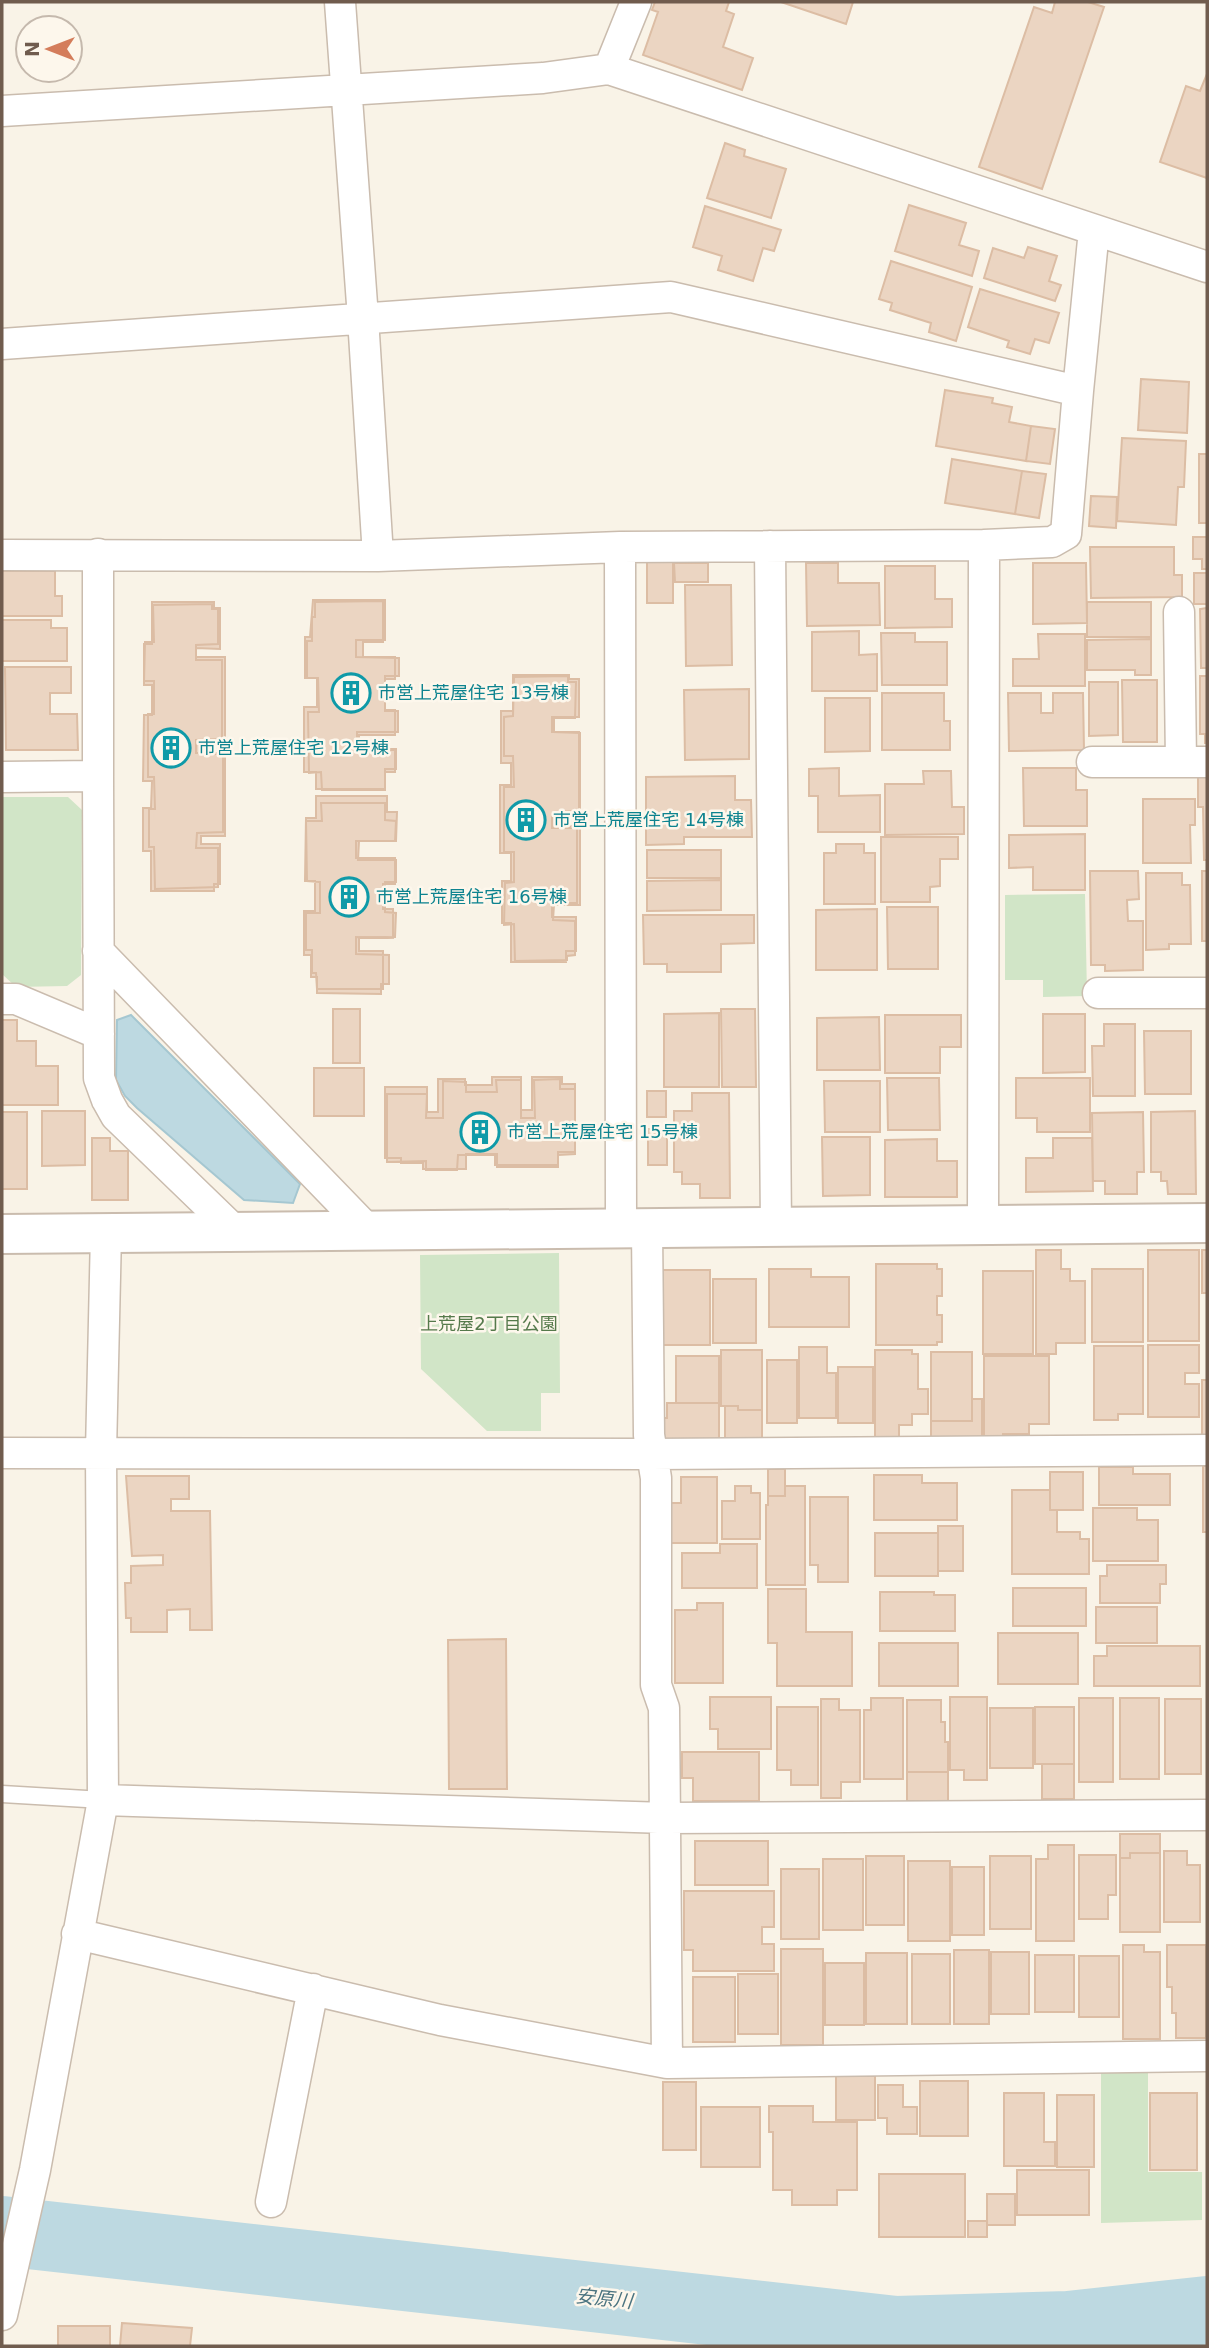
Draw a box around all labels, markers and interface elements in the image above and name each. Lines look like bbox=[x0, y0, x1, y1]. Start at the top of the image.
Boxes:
north arrow bbox=[14, 14, 84, 84]
text: N bbox=[21, 41, 43, 57]
building icon: 市営上荒屋住宅 13号棟 bbox=[330, 672, 372, 714]
place label: 市営上荒屋住宅 13号棟 bbox=[378, 682, 569, 703]
building icon: 市営上荒屋住宅 12号棟 bbox=[150, 727, 192, 769]
place label: 市営上荒屋住宅 12号棟 bbox=[198, 737, 389, 758]
building icon: 市営上荒屋住宅 14号棟 bbox=[505, 799, 547, 841]
place label: 市営上荒屋住宅 14号棟 bbox=[553, 809, 744, 830]
building icon: 市営上荒屋住宅 16号棟 bbox=[328, 876, 370, 918]
place label: 市営上荒屋住宅 16号棟 bbox=[376, 886, 567, 907]
building icon: 市営上荒屋住宅 15号棟 bbox=[459, 1111, 501, 1153]
place label: 市営上荒屋住宅 15号棟 bbox=[507, 1121, 698, 1142]
park label: 上荒屋2丁目公園 bbox=[420, 1313, 558, 1334]
water label: 安原川 bbox=[574, 2284, 635, 2312]

